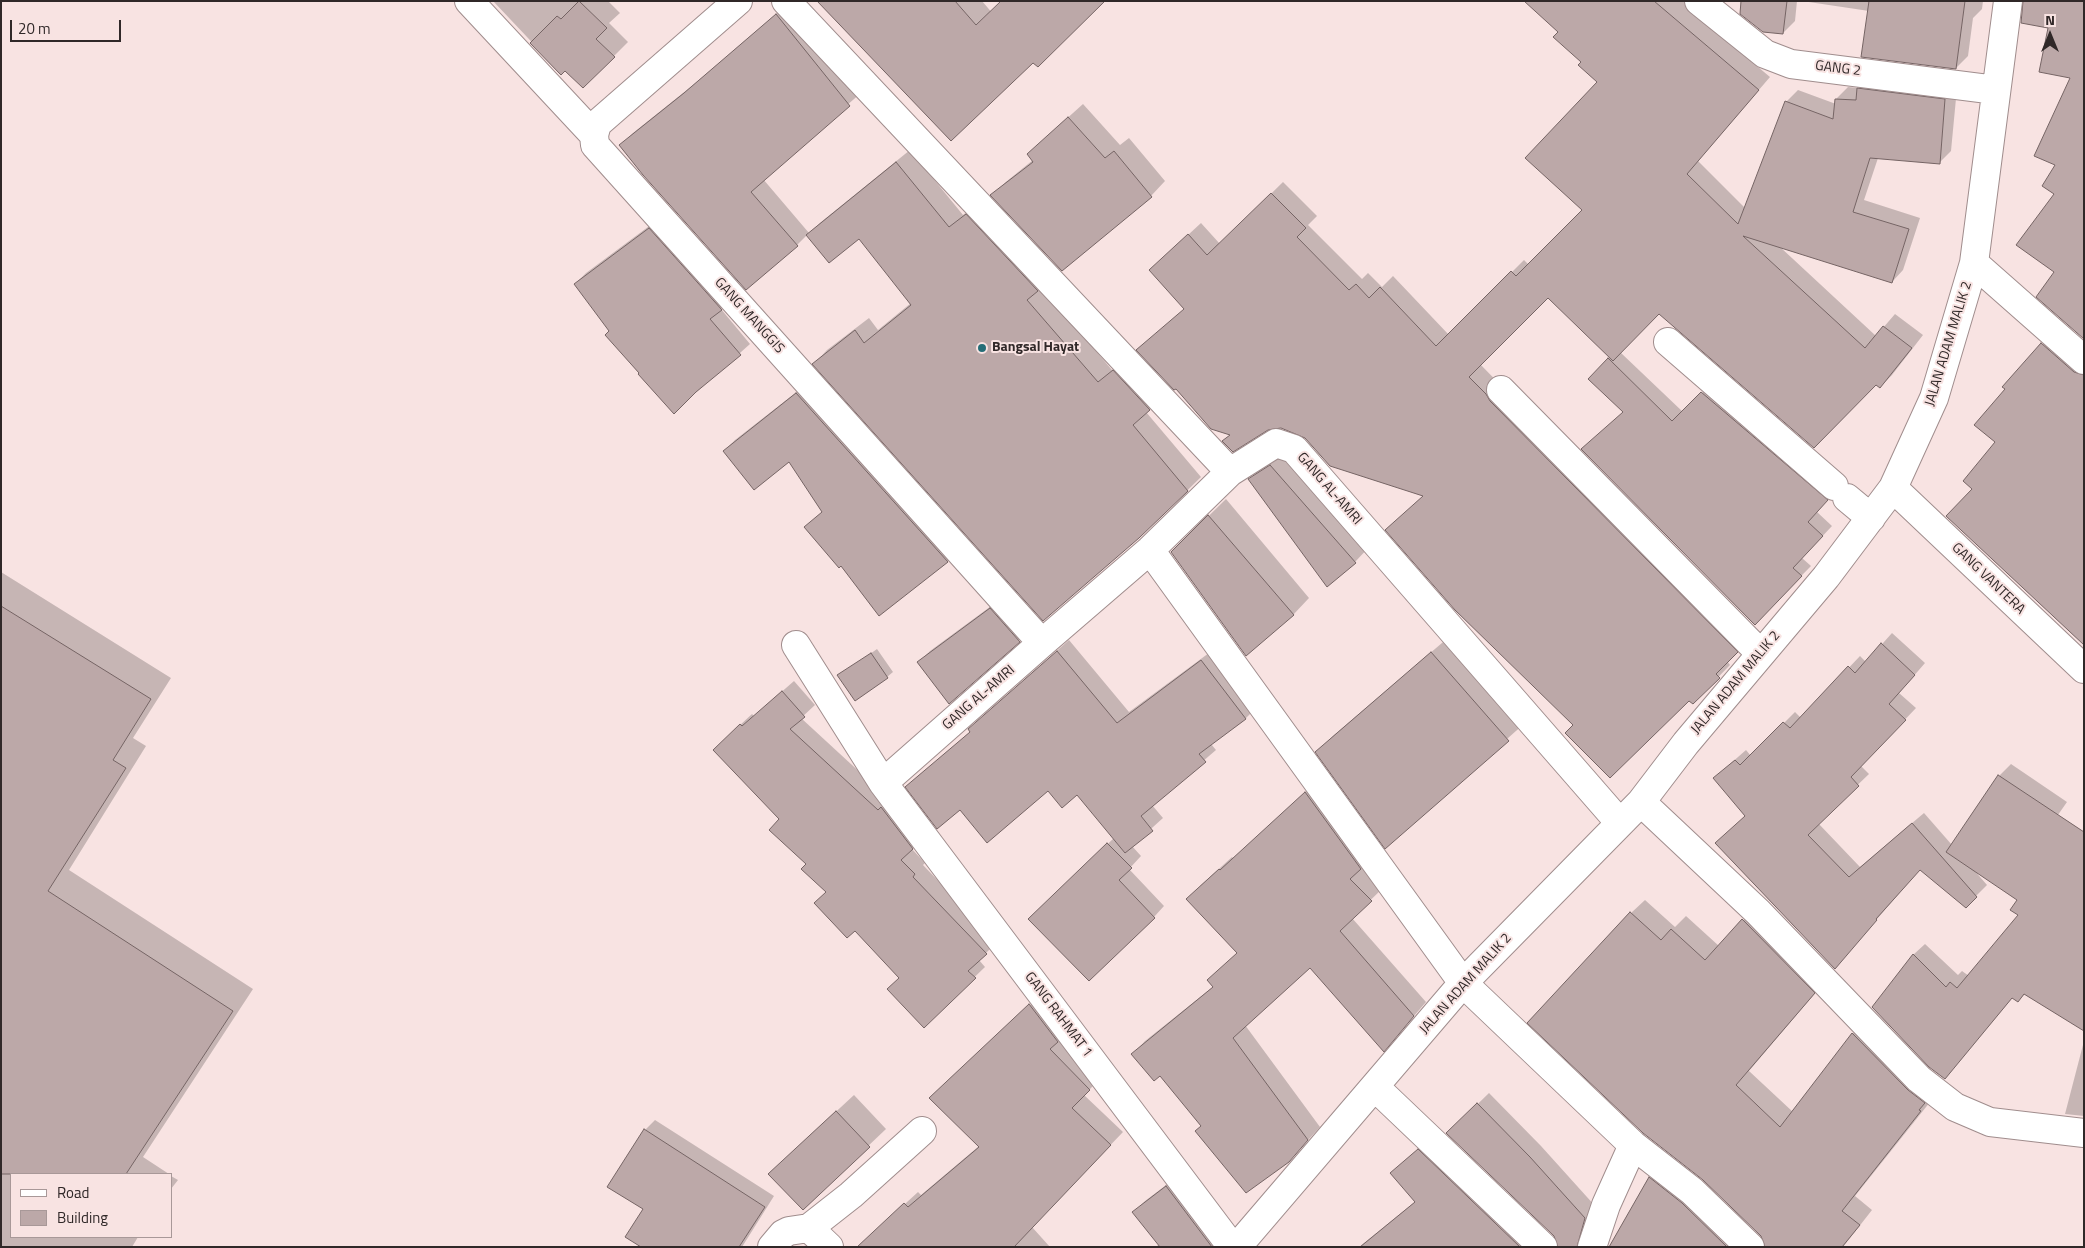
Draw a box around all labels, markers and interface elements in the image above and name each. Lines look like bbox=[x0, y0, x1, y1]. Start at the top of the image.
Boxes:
text: N bbox=[2045, 9, 2055, 30]
scale bar bbox=[12, 10, 124, 42]
north arrow bbox=[2025, 10, 2075, 60]
text: 20 m bbox=[18, 17, 51, 40]
street label: GANG 2 bbox=[1814, 58, 1862, 80]
street label: GANG MANGGIS bbox=[711, 275, 787, 357]
street label: JALAN ADAM MALIK 2 bbox=[1922, 280, 1976, 408]
place label: Bangsal Hayat bbox=[992, 340, 1079, 356]
marker: Bangsal Hayat bbox=[976, 342, 988, 354]
street label: GANG AL-AMRI bbox=[1293, 449, 1365, 529]
street label: GANG VANTERA bbox=[1948, 540, 2028, 618]
street label: JALAN ADAM MALIK 2 bbox=[1688, 628, 1784, 738]
street label: GANG AL-AMRI bbox=[939, 662, 1019, 734]
street label: JALAN ADAM MALIK 2 bbox=[1416, 930, 1516, 1038]
street label: GANG RAHMAT 1 bbox=[1021, 969, 1095, 1061]
legend bbox=[10, 1173, 172, 1238]
text: Road bbox=[57, 1181, 89, 1204]
text: Building bbox=[57, 1206, 108, 1229]

